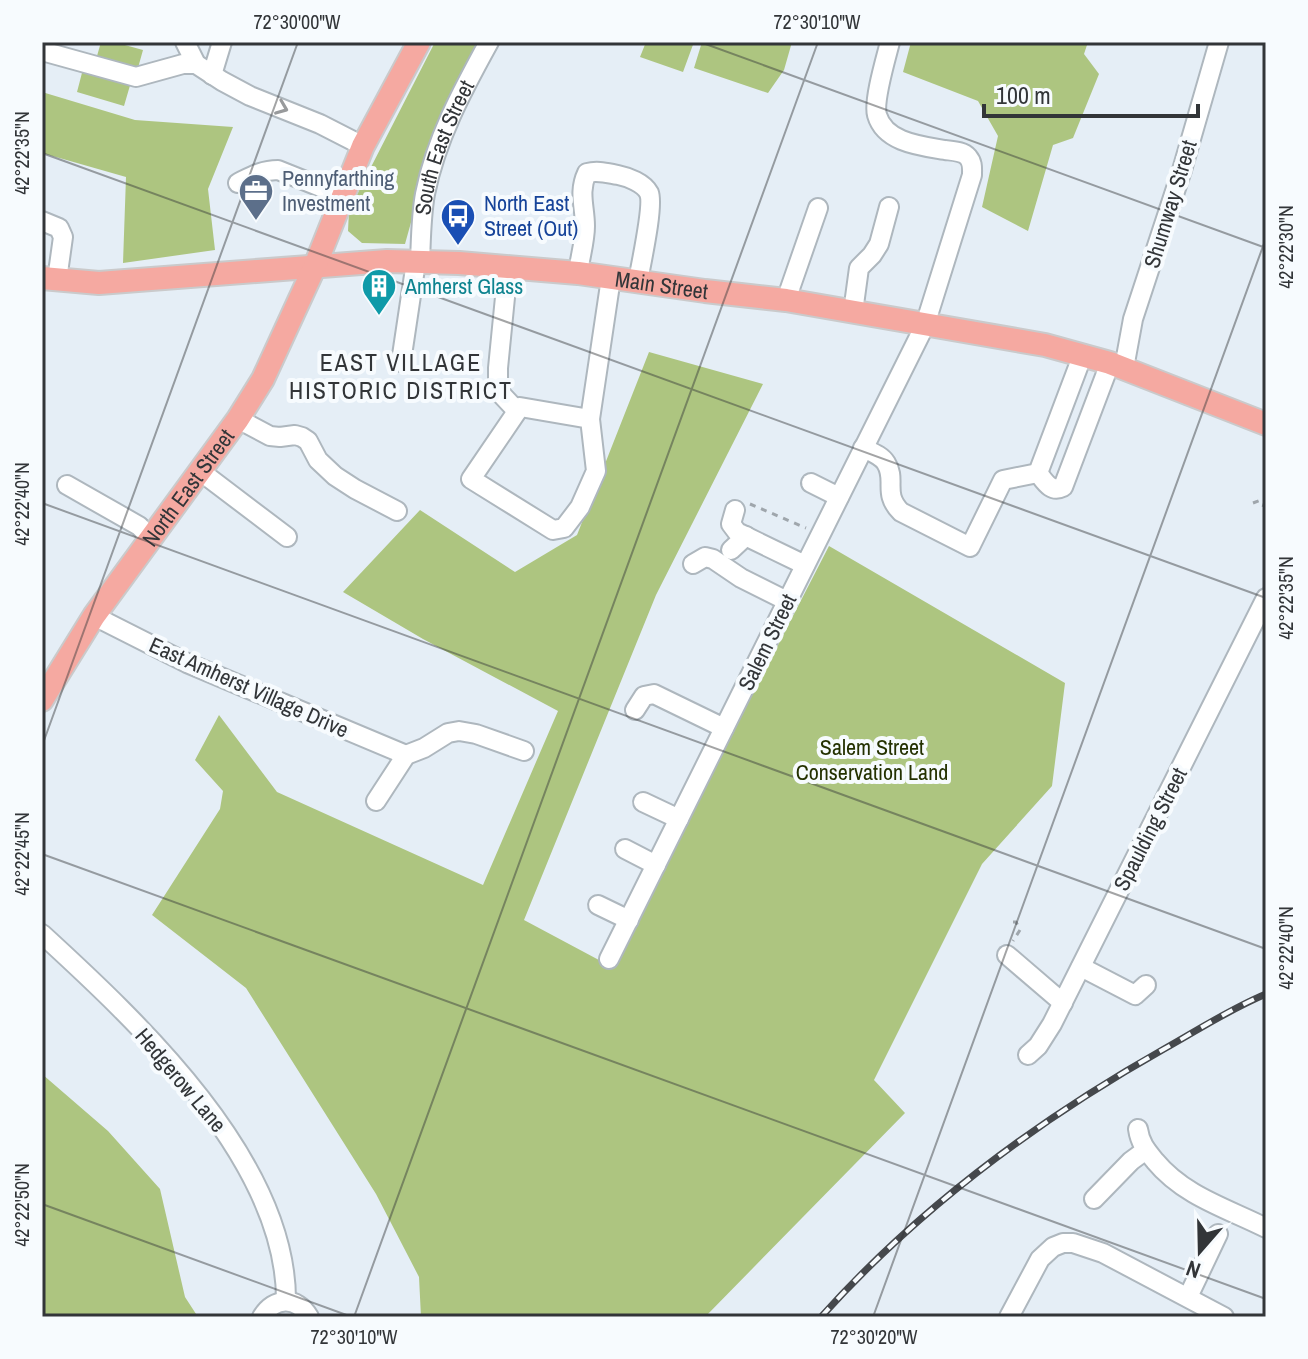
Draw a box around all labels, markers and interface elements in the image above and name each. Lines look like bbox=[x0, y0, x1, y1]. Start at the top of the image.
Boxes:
text: 72°30'00"W bbox=[253, 8, 341, 35]
text: 72°30'10"W bbox=[773, 8, 861, 35]
scale bar bbox=[984, 68, 1198, 118]
street label: South East Street bbox=[407, 75, 481, 217]
text: 100 m bbox=[996, 79, 1051, 111]
one-way arrow bbox=[274, 99, 288, 115]
text: 42°22'35"N bbox=[8, 111, 35, 195]
street label: Shumway Street bbox=[1136, 136, 1204, 272]
place label: Pennyfarthing Investment bbox=[282, 163, 394, 218]
office icon: Pennyfarthing Investment bbox=[237, 172, 275, 222]
place label: North East Street (Out) bbox=[484, 188, 578, 243]
bus stop icon: North East Street (Out) bbox=[439, 197, 477, 247]
text: 42°22'30"N bbox=[1272, 205, 1299, 289]
street label: Main Street bbox=[613, 263, 710, 306]
building icon: Amherst Glass bbox=[360, 267, 398, 317]
place label: Amherst Glass bbox=[404, 271, 523, 301]
district label: EAST VILLAGE HISTORIC DISTRICT bbox=[289, 346, 513, 406]
street label: North East Street bbox=[135, 423, 241, 552]
text: 42°22'40"N bbox=[8, 462, 35, 546]
text: 42°22'35"N bbox=[1272, 556, 1299, 640]
street label: Salem Street bbox=[731, 589, 803, 695]
street label: East Amherst Village Drive bbox=[145, 630, 353, 744]
park label: Salem Street Conservation Land bbox=[796, 732, 948, 787]
street label: Spaulding Street bbox=[1106, 762, 1194, 896]
text: 42°22'45"N bbox=[8, 812, 35, 896]
text: 42°22'40"N bbox=[1272, 906, 1299, 990]
street label: Hedgerow Lane bbox=[129, 1022, 233, 1138]
text: 42°22'50"N bbox=[8, 1163, 35, 1247]
north arrow bbox=[1160, 1211, 1240, 1291]
text: N bbox=[1182, 1253, 1204, 1286]
text: 72°30'10"W bbox=[310, 1323, 398, 1350]
text: 72°30'20"W bbox=[830, 1323, 918, 1350]

